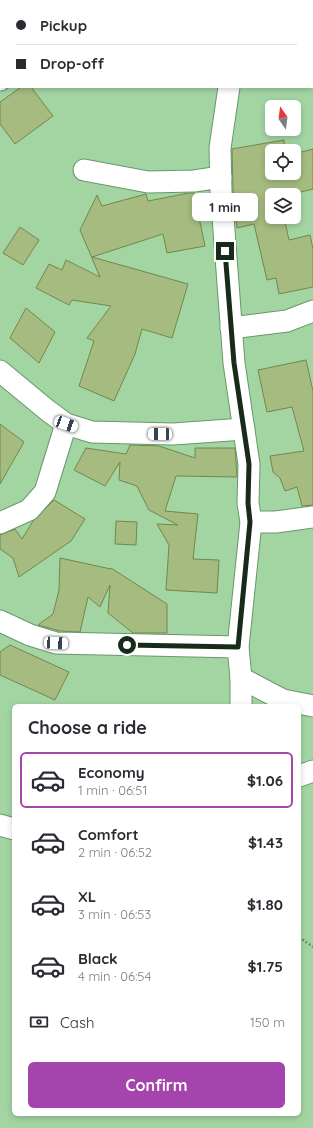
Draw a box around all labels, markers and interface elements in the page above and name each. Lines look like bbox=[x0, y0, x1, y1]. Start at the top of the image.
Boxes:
text: Pickup bbox=[40, 16, 87, 35]
text: Drop-off bbox=[40, 54, 104, 73]
north arrow bbox=[265, 100, 301, 136]
map controls bbox=[265, 100, 301, 224]
button: locate bbox=[265, 144, 301, 180]
button: layers bbox=[265, 188, 301, 224]
callout: 1 min bbox=[192, 193, 258, 221]
text: 1 min bbox=[209, 199, 241, 215]
route end bbox=[216, 242, 234, 260]
car bbox=[53, 414, 79, 434]
car bbox=[148, 428, 172, 440]
car bbox=[44, 636, 68, 650]
route start bbox=[118, 636, 136, 654]
text: Choose a ride bbox=[28, 716, 147, 739]
icon: car bbox=[30, 762, 66, 798]
text: Economy bbox=[78, 763, 145, 782]
text: $1.06 bbox=[247, 771, 283, 790]
text: 1 min · 06:51 bbox=[78, 782, 147, 798]
icon: car bbox=[30, 824, 66, 860]
text: Comfort bbox=[78, 825, 139, 844]
text: $1.43 bbox=[248, 833, 283, 852]
text: 2 min · 06:52 bbox=[78, 844, 152, 860]
icon: car bbox=[30, 886, 66, 922]
text: XL bbox=[78, 887, 96, 906]
text: $1.80 bbox=[247, 895, 283, 914]
text: 3 min · 06:53 bbox=[78, 906, 151, 922]
icon: car bbox=[30, 948, 66, 984]
text: Black bbox=[78, 949, 118, 968]
text: $1.75 bbox=[248, 957, 283, 976]
text: 4 min · 06:54 bbox=[78, 968, 151, 984]
icon: cash bbox=[28, 1011, 50, 1033]
text: Cash bbox=[60, 1013, 94, 1032]
text: 150 m bbox=[250, 1014, 285, 1030]
button: Confirm bbox=[28, 1062, 285, 1108]

